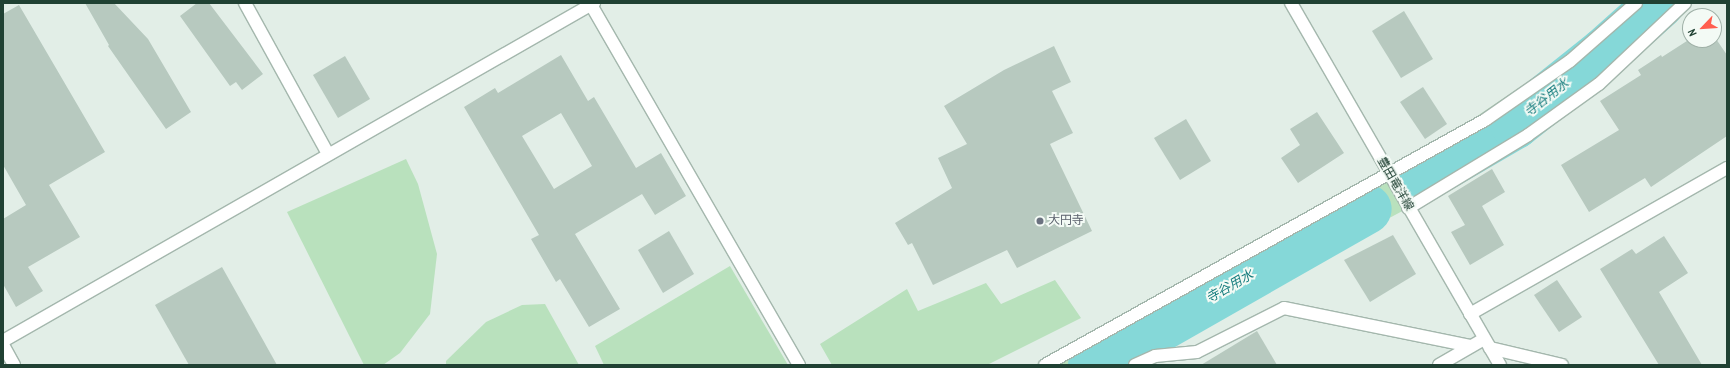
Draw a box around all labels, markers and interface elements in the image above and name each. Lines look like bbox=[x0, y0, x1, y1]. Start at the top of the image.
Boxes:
north arrow bbox=[1682, 8, 1722, 48]
text: N bbox=[1684, 27, 1700, 39]
water label: 寺谷用水 bbox=[1522, 76, 1572, 120]
street label: 豊田竜洋線 bbox=[1374, 154, 1416, 214]
place label: 大円寺 bbox=[1048, 214, 1084, 228]
marker: 大円寺 bbox=[1035, 216, 1045, 226]
water label: 寺谷用水 bbox=[1204, 267, 1256, 307]

